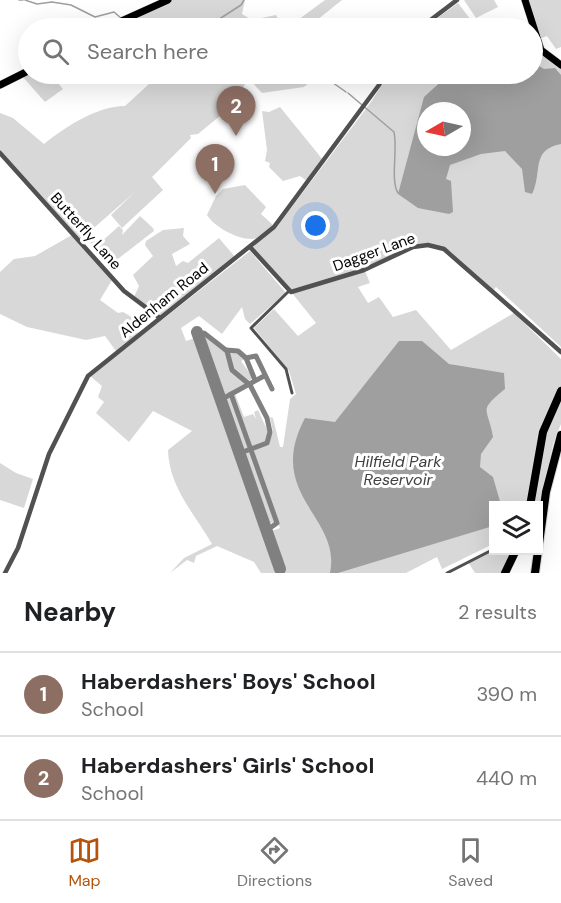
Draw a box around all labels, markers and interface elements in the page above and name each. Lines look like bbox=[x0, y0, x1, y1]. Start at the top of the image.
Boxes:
search box bbox=[18, 18, 543, 84]
icon: search bbox=[39, 35, 72, 68]
text: Search here bbox=[87, 37, 208, 66]
pin: 2 bbox=[216, 86, 256, 136]
north arrow bbox=[417, 102, 471, 156]
pin: 1 bbox=[196, 144, 234, 194]
street label: Butterfly Lane bbox=[46, 188, 126, 274]
your location bbox=[301, 211, 330, 240]
street label: Dagger Lane bbox=[330, 228, 418, 276]
street label: Aldenham Road bbox=[115, 258, 213, 342]
water label: Hilfield Park Reservoir bbox=[355, 451, 442, 490]
map controls bbox=[489, 501, 543, 555]
button: layers bbox=[489, 501, 543, 555]
text: Nearby bbox=[24, 595, 116, 629]
text: 2 results bbox=[458, 599, 537, 625]
text: Haberdashers' Boys' School bbox=[81, 667, 376, 696]
text: 1 bbox=[40, 681, 47, 707]
text: 390 m bbox=[476, 681, 537, 707]
text: School bbox=[81, 696, 144, 722]
text: Haberdashers' Girls' School bbox=[81, 751, 374, 780]
text: 2 bbox=[38, 765, 49, 791]
text: 440 m bbox=[476, 765, 537, 791]
text: School bbox=[81, 780, 144, 806]
tab: Map bbox=[68, 834, 101, 891]
tab: Directions bbox=[237, 834, 312, 891]
tab: Saved bbox=[448, 834, 493, 891]

